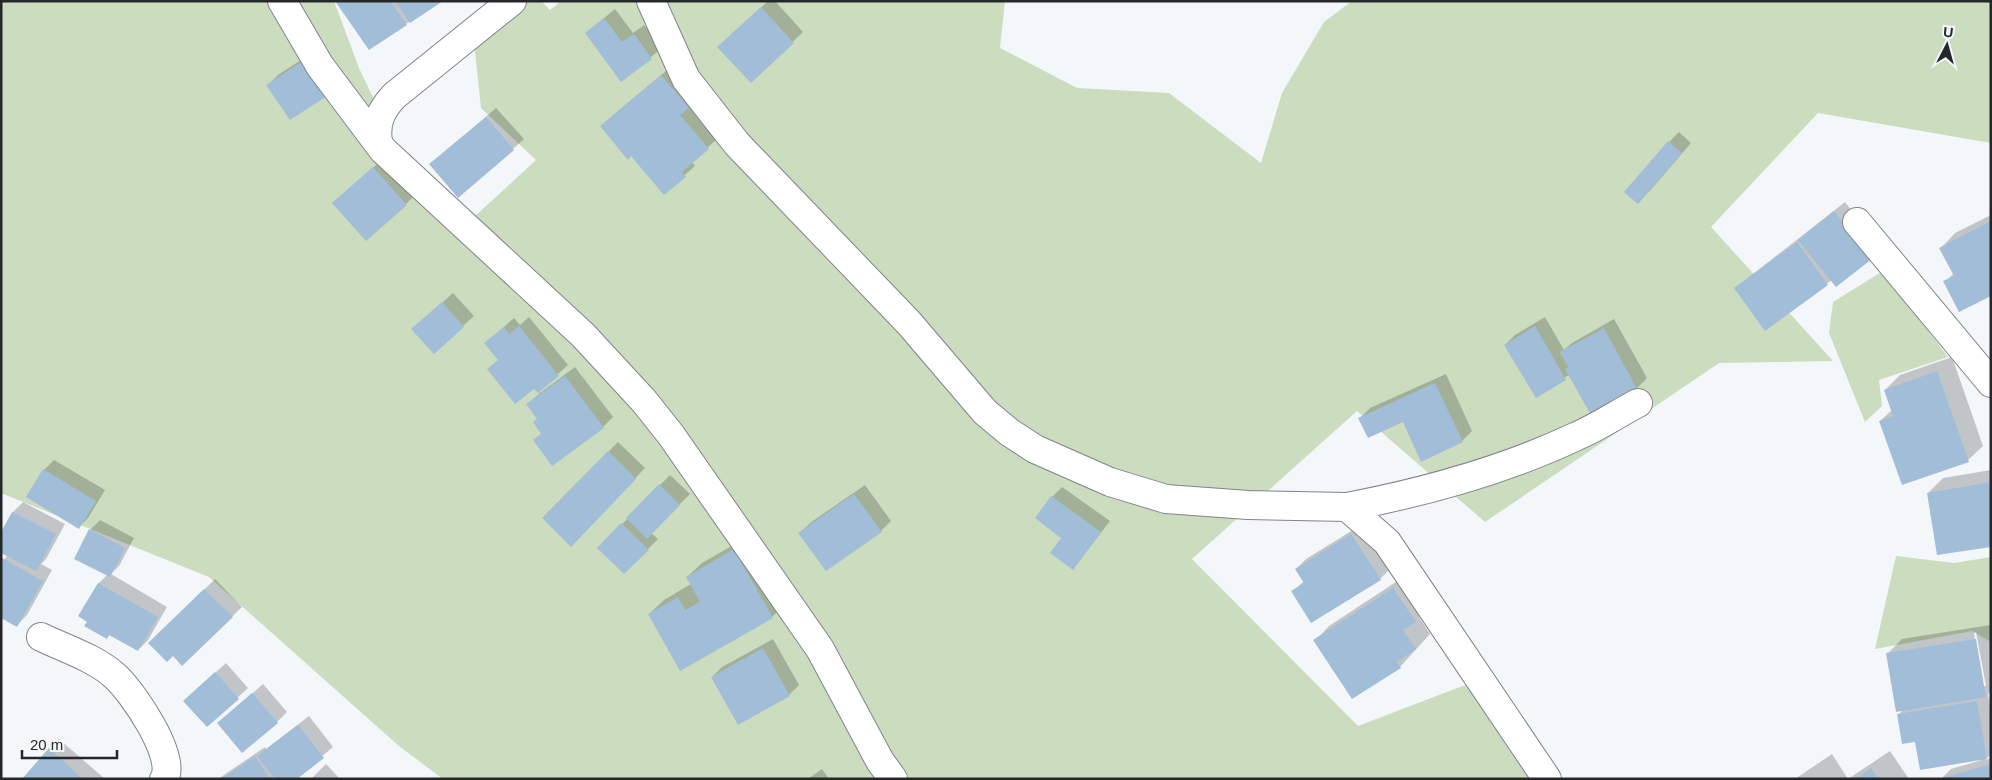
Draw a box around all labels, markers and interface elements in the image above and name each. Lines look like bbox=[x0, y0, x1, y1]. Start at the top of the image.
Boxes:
north arrow bbox=[1922, 20, 1972, 70]
text: U bbox=[1942, 24, 1954, 41]
scale bar bbox=[22, 728, 118, 760]
text: 20 m bbox=[30, 736, 63, 753]

